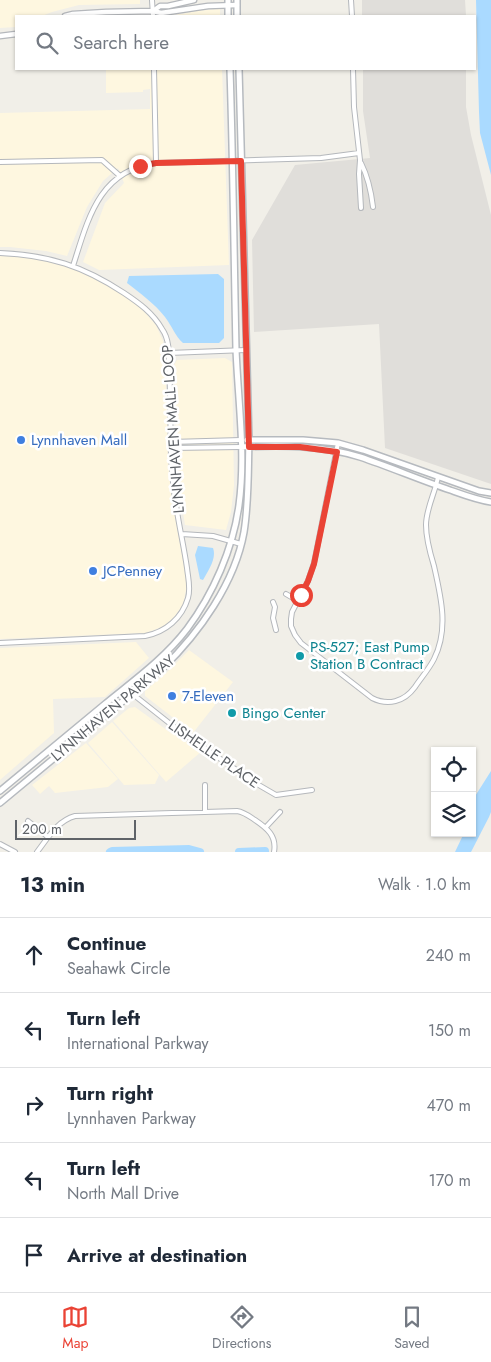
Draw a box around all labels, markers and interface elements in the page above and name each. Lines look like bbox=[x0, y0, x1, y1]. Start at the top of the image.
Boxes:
search box bbox=[15, 15, 476, 70]
icon: search bbox=[33, 29, 61, 57]
text: Search here bbox=[73, 29, 169, 56]
route end bbox=[129, 155, 152, 178]
street label: LYNNHAVEN MALL LOOP bbox=[156, 344, 190, 514]
place label: Lynnhaven Mall bbox=[31, 429, 127, 451]
marker: Lynnhaven Mall bbox=[15, 434, 27, 446]
place label: JCPenney bbox=[101, 560, 163, 582]
marker: JCPenney bbox=[87, 565, 99, 577]
route start bbox=[290, 584, 313, 607]
place label: PS-527; East Pump Station B Contract bbox=[310, 636, 430, 675]
street label: LYNNHAVEN PARKWAY bbox=[46, 649, 180, 766]
marker: PS-527; East Pump Station B Contract bbox=[294, 650, 306, 662]
place label: 7-Eleven bbox=[182, 685, 234, 707]
marker: 7-Eleven bbox=[166, 690, 178, 702]
place label: Bingo Center bbox=[242, 702, 327, 724]
marker: Bingo Center bbox=[226, 707, 238, 719]
street label: LISHELLE PLACE bbox=[164, 714, 264, 794]
map controls bbox=[431, 747, 476, 837]
button: locate bbox=[431, 747, 476, 792]
button: layers bbox=[431, 792, 476, 837]
scale bar bbox=[15, 817, 136, 840]
text: 200 m bbox=[22, 819, 62, 839]
text: 13 min bbox=[20, 870, 85, 900]
text: Walk · 1.0 km bbox=[378, 873, 471, 896]
text: Continue bbox=[67, 930, 146, 957]
icon: ahead bbox=[20, 941, 48, 969]
text: 240 m bbox=[426, 944, 471, 967]
text: Seahawk Circle bbox=[67, 957, 170, 980]
text: Turn left bbox=[67, 1005, 140, 1032]
icon: left bbox=[20, 1016, 48, 1044]
text: 150 m bbox=[428, 1019, 471, 1042]
text: International Parkway bbox=[67, 1032, 209, 1055]
text: Turn right bbox=[67, 1080, 153, 1107]
icon: right bbox=[20, 1091, 48, 1119]
text: 470 m bbox=[426, 1094, 471, 1117]
text: Lynnhaven Parkway bbox=[67, 1107, 196, 1130]
text: Turn left bbox=[67, 1155, 140, 1182]
icon: left bbox=[20, 1166, 48, 1194]
text: 170 m bbox=[429, 1169, 471, 1192]
text: North Mall Drive bbox=[67, 1182, 179, 1205]
icon: arrive bbox=[20, 1241, 48, 1269]
text: Arrive at destination bbox=[67, 1242, 247, 1269]
tab: Map bbox=[61, 1303, 89, 1353]
tab: Directions bbox=[212, 1303, 271, 1353]
tab: Saved bbox=[394, 1303, 430, 1353]

